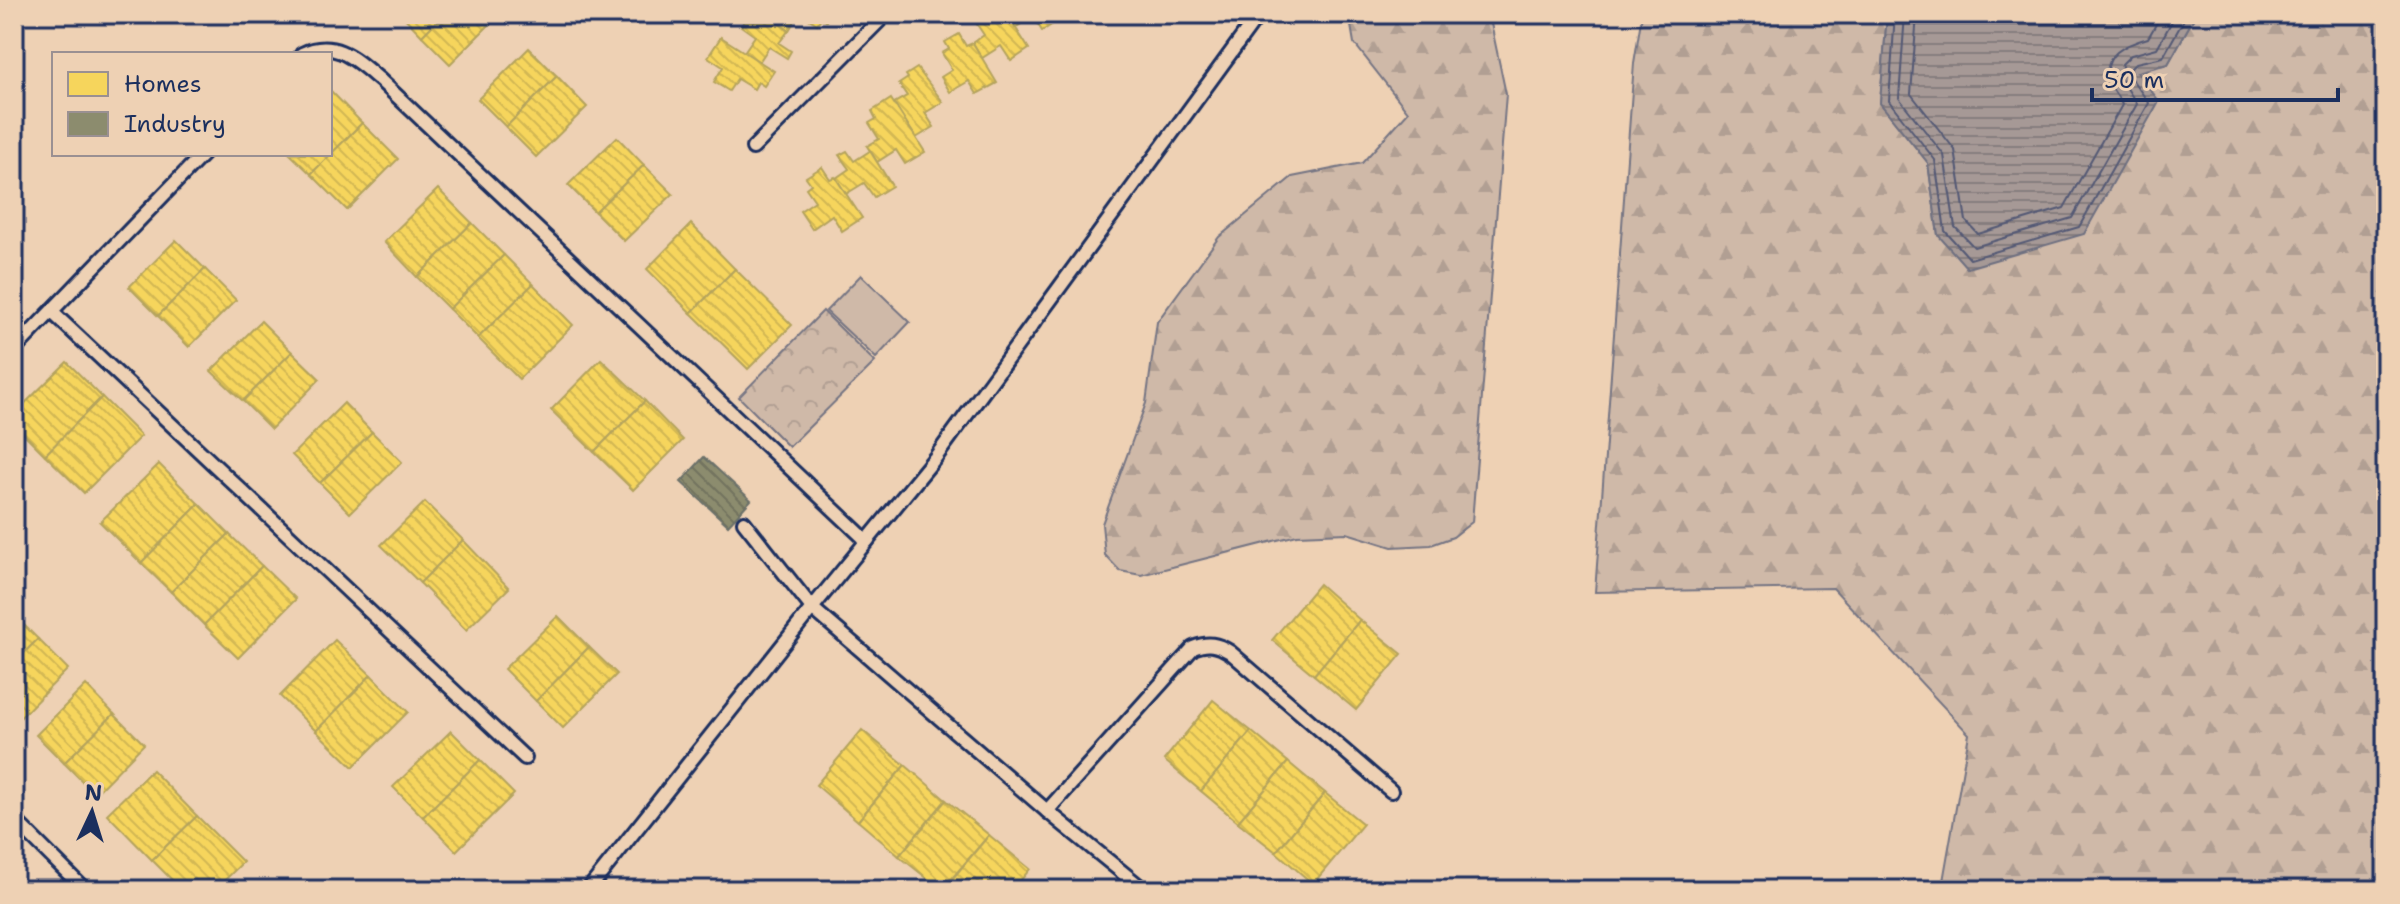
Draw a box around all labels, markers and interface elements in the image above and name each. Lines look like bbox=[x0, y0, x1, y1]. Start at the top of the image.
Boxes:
legend bbox=[52, 52, 332, 156]
scale bar bbox=[2092, 52, 2338, 102]
text: 50 m bbox=[2104, 64, 2164, 96]
text: Homes bbox=[124, 68, 202, 100]
text: Industry bbox=[124, 108, 226, 140]
north arrow bbox=[52, 772, 132, 852]
text: N bbox=[84, 777, 103, 808]

